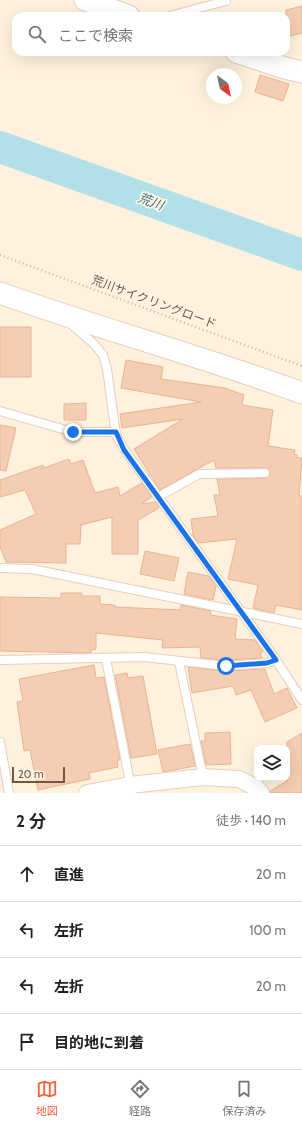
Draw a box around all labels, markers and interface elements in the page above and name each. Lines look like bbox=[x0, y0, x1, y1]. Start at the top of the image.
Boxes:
search box bbox=[12, 12, 290, 56]
icon: search bbox=[26, 23, 48, 45]
text: ここで検索 bbox=[58, 27, 133, 45]
north arrow bbox=[206, 68, 242, 104]
water label: 荒川 bbox=[136, 189, 168, 214]
street label: 荒川サイクリングロード bbox=[90, 272, 219, 331]
route end bbox=[64, 423, 82, 441]
route start bbox=[217, 657, 235, 675]
map controls bbox=[254, 745, 290, 781]
button: layers bbox=[254, 745, 290, 781]
scale bar bbox=[12, 765, 65, 784]
text: 20 m bbox=[18, 767, 44, 781]
text: 2 分 bbox=[16, 811, 46, 831]
text: 徒歩 · 140 m bbox=[216, 812, 286, 828]
icon: ahead bbox=[16, 863, 38, 885]
text: 直進 bbox=[54, 866, 84, 884]
text: 20 m bbox=[256, 866, 286, 882]
icon: left bbox=[16, 919, 38, 941]
text: 左折 bbox=[54, 922, 84, 940]
text: 100 m bbox=[249, 922, 286, 938]
icon: left bbox=[16, 975, 38, 997]
text: 左折 bbox=[54, 978, 84, 996]
text: 20 m bbox=[256, 978, 286, 994]
icon: arrive bbox=[16, 1031, 38, 1053]
text: 目的地に到着 bbox=[54, 1034, 144, 1052]
tab: 地図 bbox=[36, 1078, 58, 1118]
tab: 経路 bbox=[129, 1078, 151, 1118]
tab: 保存済み bbox=[222, 1078, 266, 1118]

